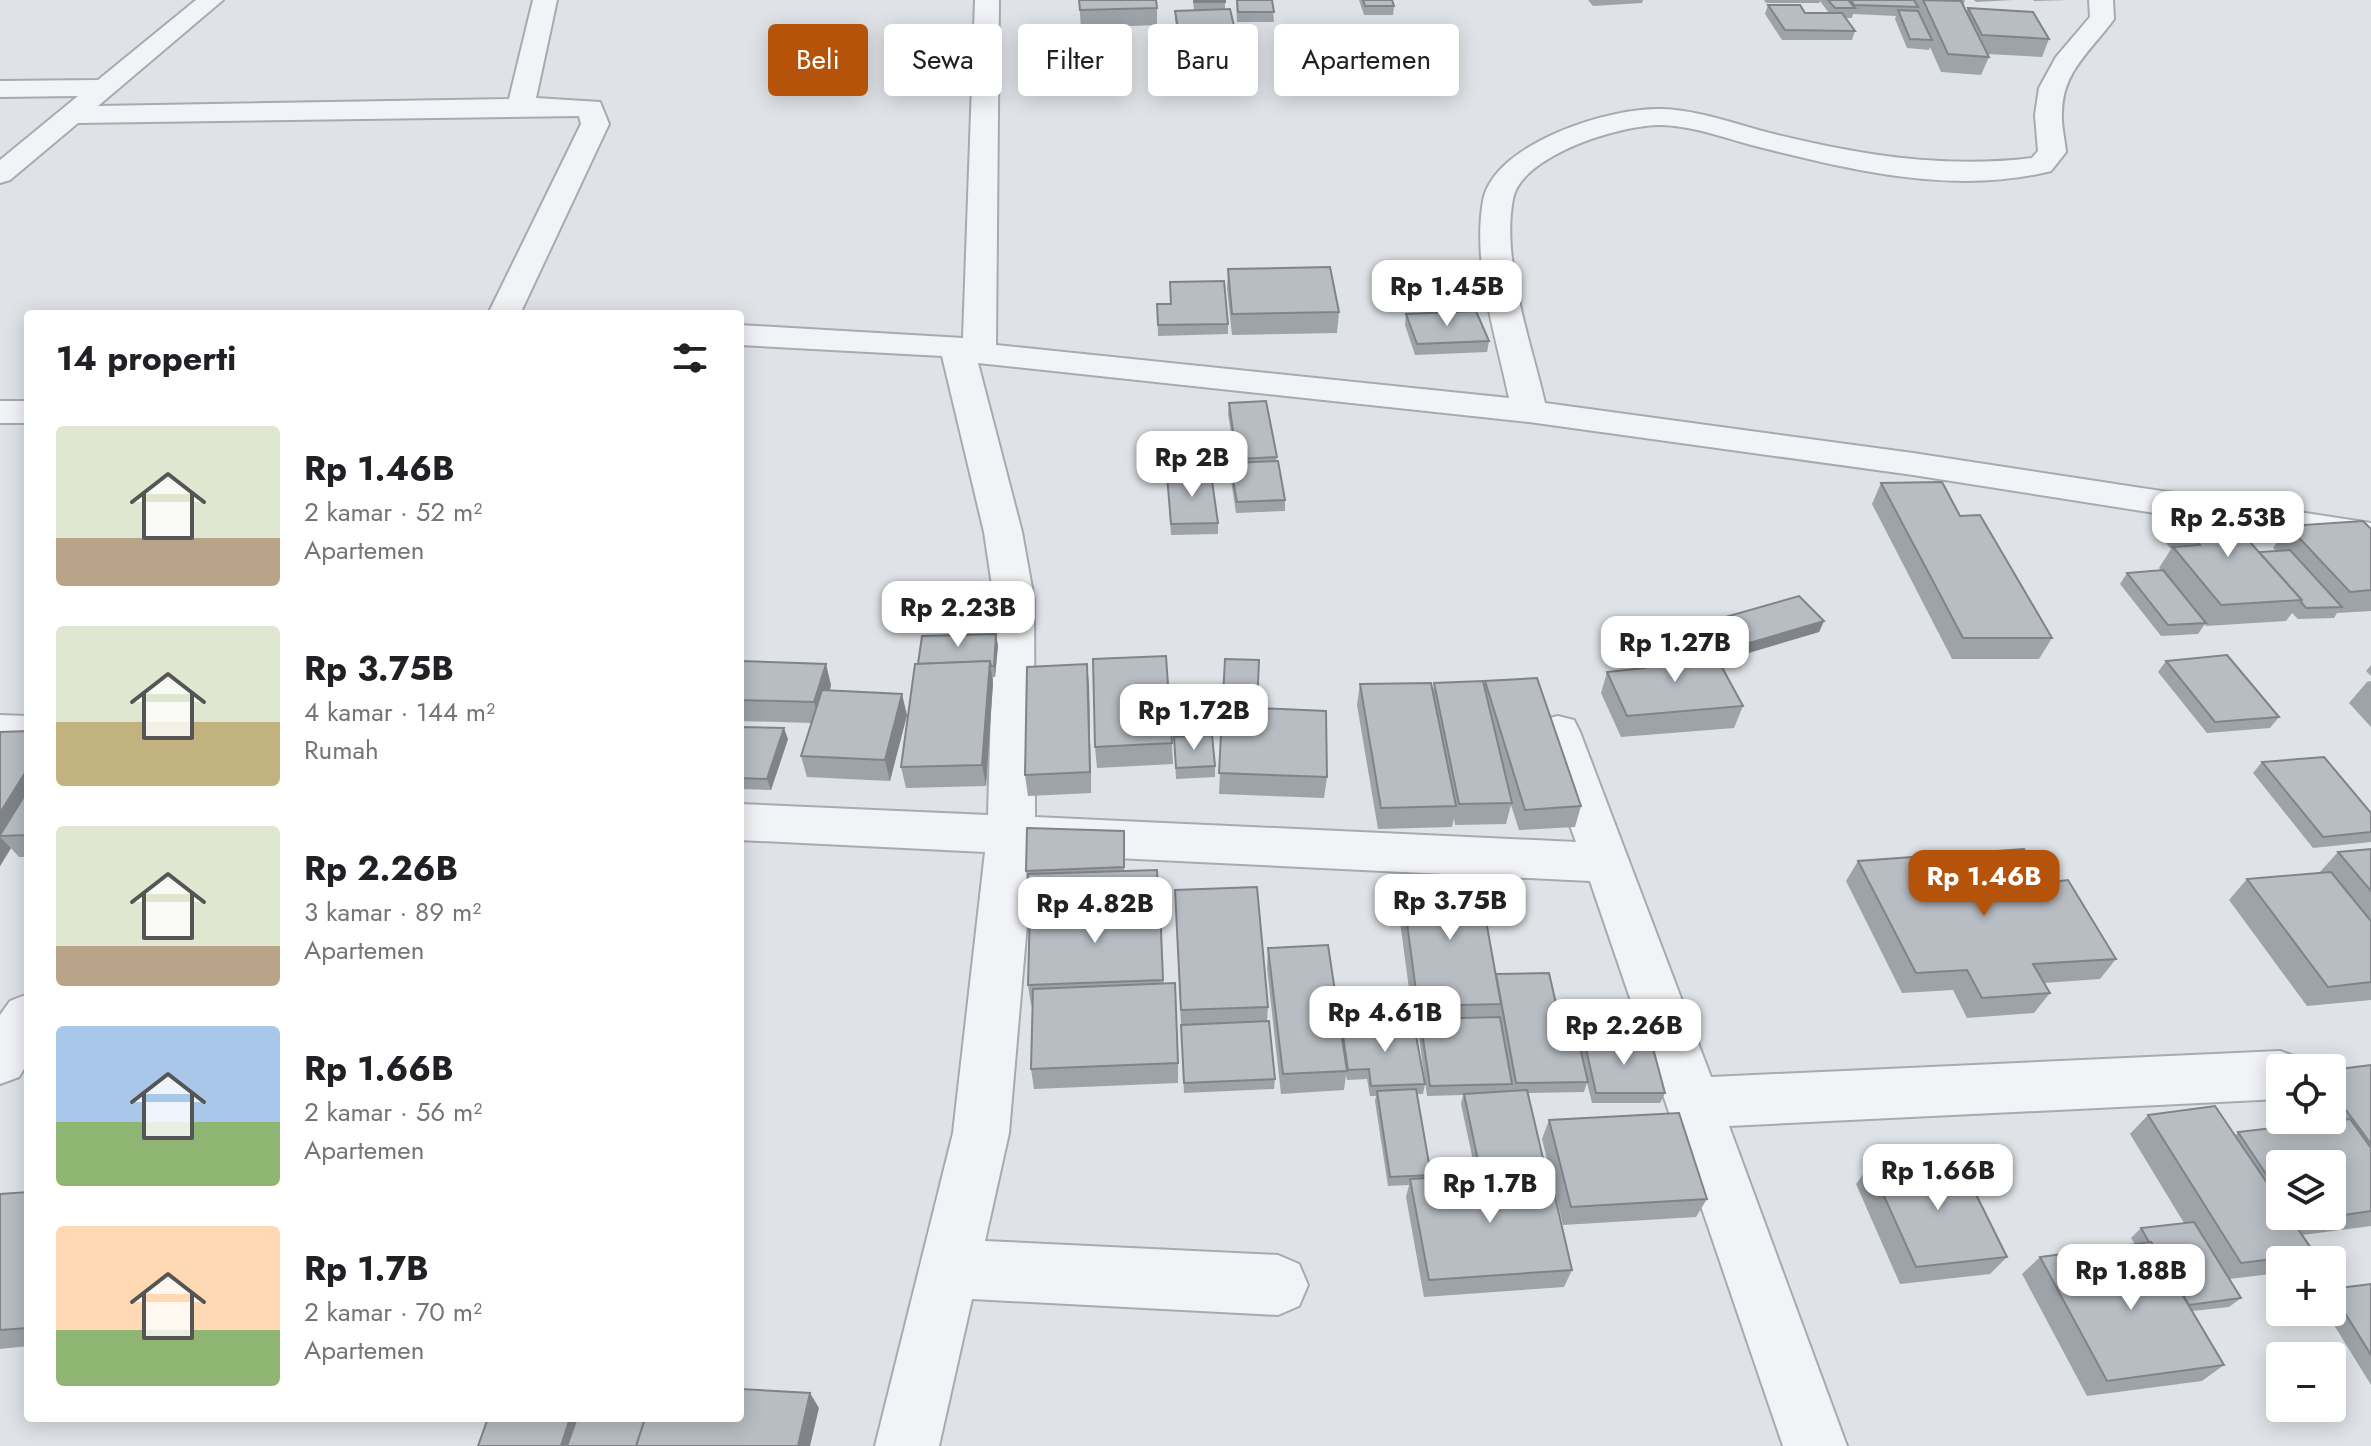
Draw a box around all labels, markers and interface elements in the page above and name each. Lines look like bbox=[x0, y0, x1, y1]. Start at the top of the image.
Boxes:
chip: Beli bbox=[768, 24, 868, 96]
chip: Sewa bbox=[884, 24, 1002, 96]
chip: Filter bbox=[1018, 24, 1132, 96]
chip: Baru bbox=[1148, 24, 1258, 96]
chip: Apartemen bbox=[1274, 24, 1459, 96]
pin: Rp 1.45B bbox=[1364, 260, 1530, 328]
text: Rp 1.45B bbox=[1390, 267, 1504, 305]
text: 14 properti bbox=[56, 334, 236, 383]
icon: filters bbox=[668, 336, 712, 380]
pin: Rp 2B bbox=[1136, 431, 1248, 499]
text: Rp 2B bbox=[1155, 438, 1229, 476]
text: Rp 1.46B bbox=[304, 444, 454, 493]
icon: home bbox=[120, 458, 216, 554]
pin: Rp 2.53B bbox=[2145, 491, 2311, 559]
text: 2 kamar · 52 m² bbox=[304, 493, 482, 531]
text: Rp 2.53B bbox=[2170, 498, 2286, 536]
text: Apartemen bbox=[304, 531, 424, 569]
pin: Rp 2.23B bbox=[875, 581, 1041, 649]
text: Rp 2.23B bbox=[900, 588, 1016, 626]
pin: Rp 1.27B bbox=[1592, 616, 1758, 684]
text: Rp 1.27B bbox=[1619, 623, 1731, 661]
text: Rp 3.75B bbox=[304, 644, 454, 693]
icon: home bbox=[120, 658, 216, 754]
pin: Rp 1.72B bbox=[1111, 684, 1277, 752]
text: Rp 1.72B bbox=[1138, 691, 1250, 729]
text: 4 kamar · 144 m² bbox=[304, 693, 495, 731]
text: Rumah bbox=[304, 731, 379, 769]
text: Rp 2.26B bbox=[304, 844, 458, 893]
pin: Rp 1.46B bbox=[1901, 850, 2067, 918]
text: Rp 1.46B bbox=[1926, 857, 2042, 895]
icon: home bbox=[120, 858, 216, 954]
pin: Rp 3.75B bbox=[1367, 874, 1533, 942]
pin: Rp 4.82B bbox=[1012, 877, 1178, 945]
text: Rp 3.75B bbox=[1393, 881, 1507, 919]
text: Rp 4.82B bbox=[1036, 884, 1154, 922]
text: 3 kamar · 89 m² bbox=[304, 893, 481, 931]
text: Apartemen bbox=[304, 931, 424, 969]
pin: Rp 4.61B bbox=[1302, 986, 1468, 1054]
text: Rp 4.61B bbox=[1327, 993, 1443, 1031]
pin: Rp 2.26B bbox=[1541, 999, 1707, 1067]
text: Rp 2.26B bbox=[1565, 1006, 1683, 1044]
text: Rp 1.66B bbox=[304, 1044, 454, 1093]
map controls bbox=[2266, 1054, 2346, 1422]
button: locate bbox=[2266, 1054, 2346, 1134]
icon: home bbox=[120, 1058, 216, 1154]
text: 2 kamar · 56 m² bbox=[304, 1093, 482, 1131]
text: Apartemen bbox=[304, 1131, 424, 1169]
pin: Rp 1.66B bbox=[1855, 1144, 2021, 1212]
button: layers bbox=[2266, 1150, 2346, 1230]
text: Rp 1.66B bbox=[1881, 1151, 1995, 1189]
pin: Rp 1.7B bbox=[1416, 1157, 1564, 1225]
text: Rp 1.7B bbox=[1442, 1164, 1538, 1202]
text: Rp 1.7B bbox=[304, 1244, 429, 1293]
pin: Rp 1.88B bbox=[2048, 1244, 2214, 1312]
button: + bbox=[2266, 1246, 2346, 1326]
text: Rp 1.88B bbox=[2075, 1251, 2187, 1289]
icon: home bbox=[120, 1258, 216, 1354]
text: 2 kamar · 70 m² bbox=[304, 1293, 482, 1331]
text: Apartemen bbox=[304, 1331, 424, 1369]
button: − bbox=[2266, 1342, 2346, 1422]

